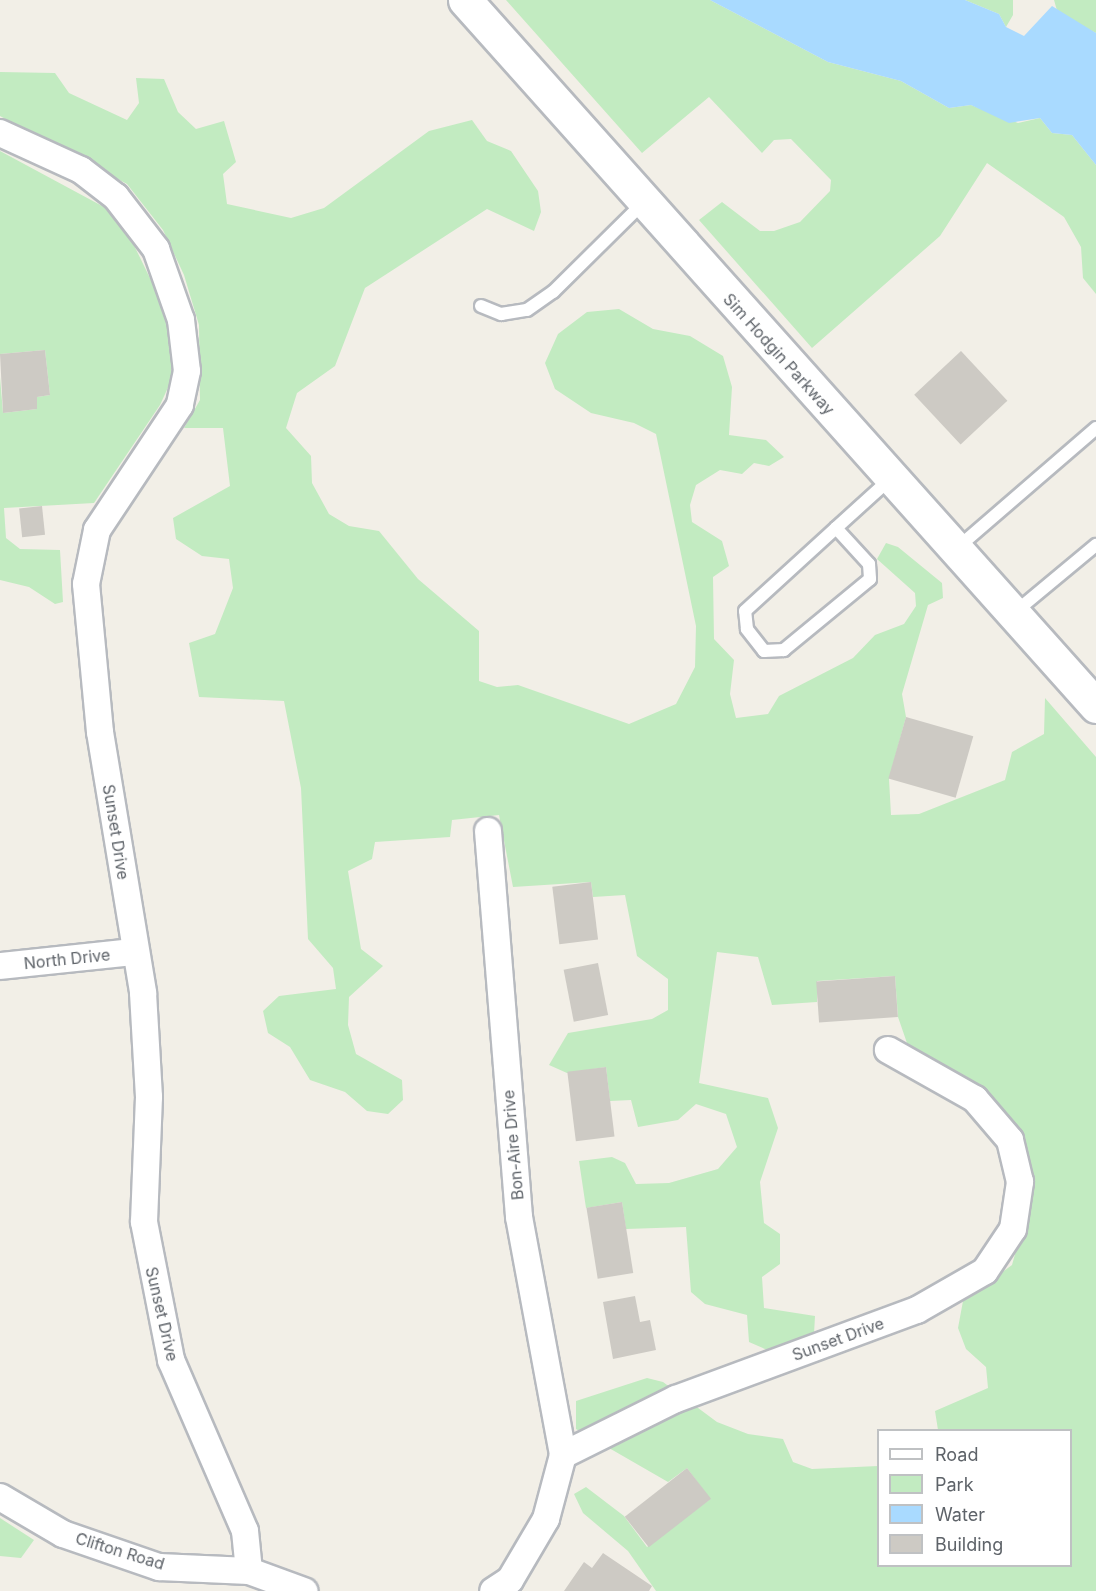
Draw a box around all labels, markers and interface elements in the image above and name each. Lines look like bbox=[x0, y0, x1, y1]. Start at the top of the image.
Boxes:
street label: Sim Hodgin Parkway bbox=[719, 289, 839, 419]
street label: Sunset Drive bbox=[99, 783, 133, 881]
street label: North Drive bbox=[23, 945, 111, 973]
street label: Bon-Aire Drive bbox=[499, 1089, 527, 1201]
street label: Sunset Drive bbox=[142, 1265, 182, 1363]
street label: Sunset Drive bbox=[789, 1313, 887, 1365]
legend bbox=[877, 1429, 1072, 1567]
text: Road bbox=[935, 1444, 978, 1465]
text: Park bbox=[935, 1474, 974, 1495]
text: Water bbox=[935, 1504, 985, 1525]
street label: Clifton Road bbox=[73, 1528, 167, 1574]
text: Building bbox=[935, 1534, 1003, 1555]

